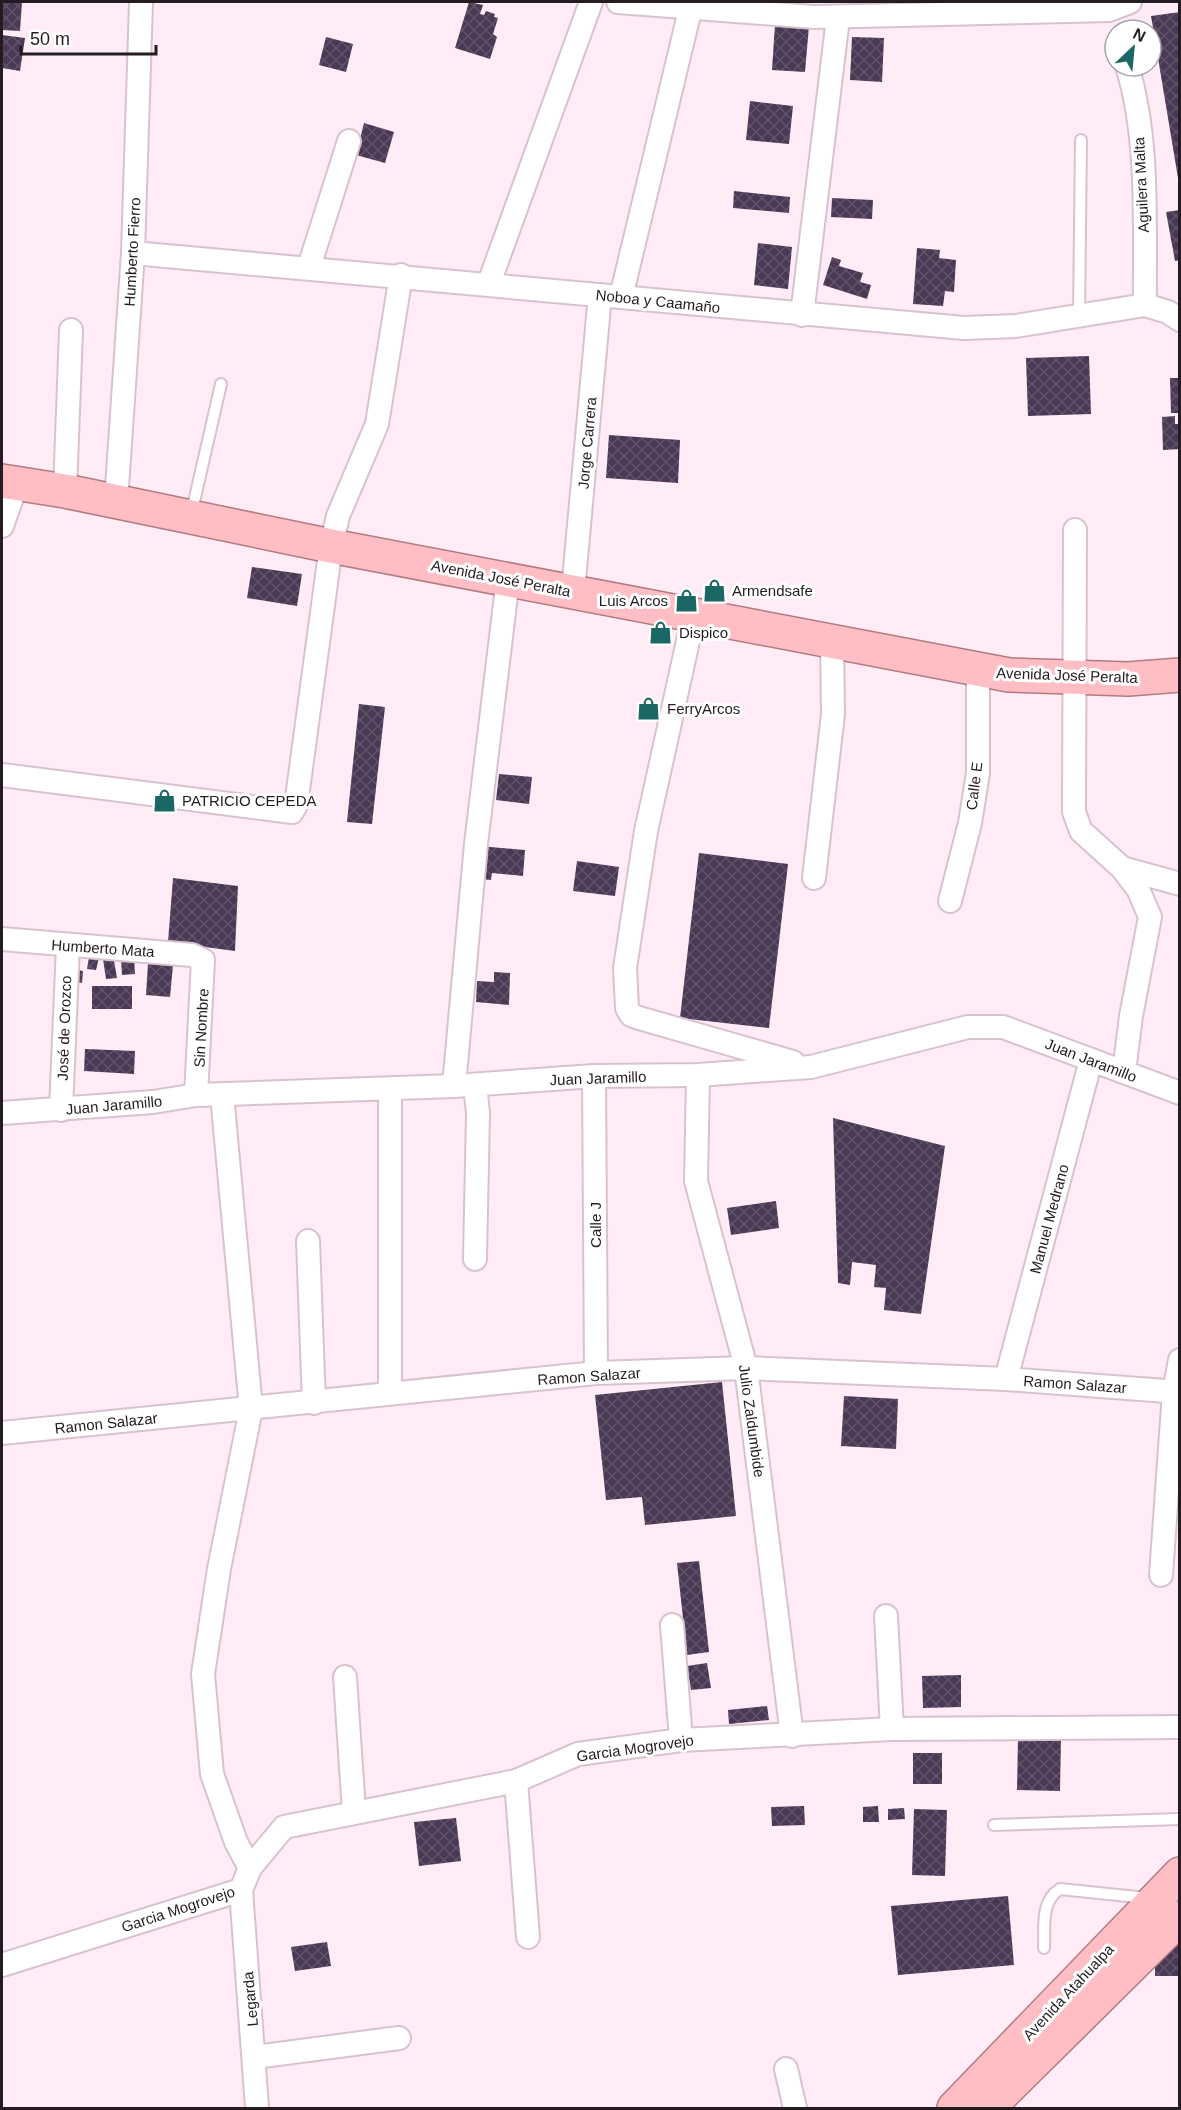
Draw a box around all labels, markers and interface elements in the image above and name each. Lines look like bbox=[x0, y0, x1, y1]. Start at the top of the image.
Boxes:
scale bar bbox=[21, 18, 156, 56]
north arrow bbox=[1103, 18, 1163, 78]
text: N bbox=[1130, 25, 1148, 45]
text: 50 m bbox=[30, 29, 70, 49]
street label: Aguilera Malta bbox=[1130, 136, 1152, 233]
street label: Humberto Fierro bbox=[121, 197, 143, 307]
street label: Noboa y Caamaño bbox=[595, 286, 721, 316]
street label: Jorge Carrera bbox=[574, 396, 600, 490]
street label: Avenida José Peralta bbox=[430, 556, 573, 600]
shop icon: Armendsafe bbox=[701, 577, 727, 603]
place label: Armendsafe bbox=[732, 582, 813, 599]
shop icon: Luis Arcos bbox=[673, 587, 699, 613]
place label: Luis Arcos bbox=[599, 592, 668, 609]
shop icon: Dispico bbox=[648, 619, 674, 645]
place label: Dispico bbox=[679, 624, 728, 641]
street label: Avenida José Peralta bbox=[996, 664, 1139, 686]
shop icon: FerryArcos bbox=[636, 695, 662, 721]
place label: FerryArcos bbox=[667, 700, 740, 717]
street label: Calle E bbox=[963, 761, 985, 811]
shop icon: PATRICIO CEPEDA bbox=[151, 787, 177, 813]
place label: PATRICIO CEPEDA bbox=[182, 792, 316, 809]
street label: Humberto Mata bbox=[51, 936, 156, 960]
street label: José de Orozco bbox=[54, 975, 74, 1081]
street label: Sin Nombre bbox=[190, 988, 212, 1068]
street label: Juan Jaramillo bbox=[1043, 1035, 1139, 1085]
street label: Juan Jaramillo bbox=[549, 1068, 647, 1088]
street label: Juan Jaramillo bbox=[65, 1092, 163, 1118]
street label: Manuel Medrano bbox=[1026, 1162, 1072, 1276]
street label: Calle J bbox=[587, 1202, 604, 1248]
street label: Ramon Salazar bbox=[537, 1364, 641, 1388]
street label: Julio Zaldumbide bbox=[736, 1364, 768, 1478]
street label: Ramon Salazar bbox=[1023, 1372, 1127, 1396]
street label: Ramon Salazar bbox=[54, 1409, 158, 1437]
street label: Garcia Mogrovejo bbox=[575, 1731, 695, 1765]
street label: Garcia Mogrovejo bbox=[119, 1883, 237, 1935]
street label: Avenida Atahualpa bbox=[1019, 1940, 1117, 2043]
street label: Legarda bbox=[239, 1970, 261, 2027]

